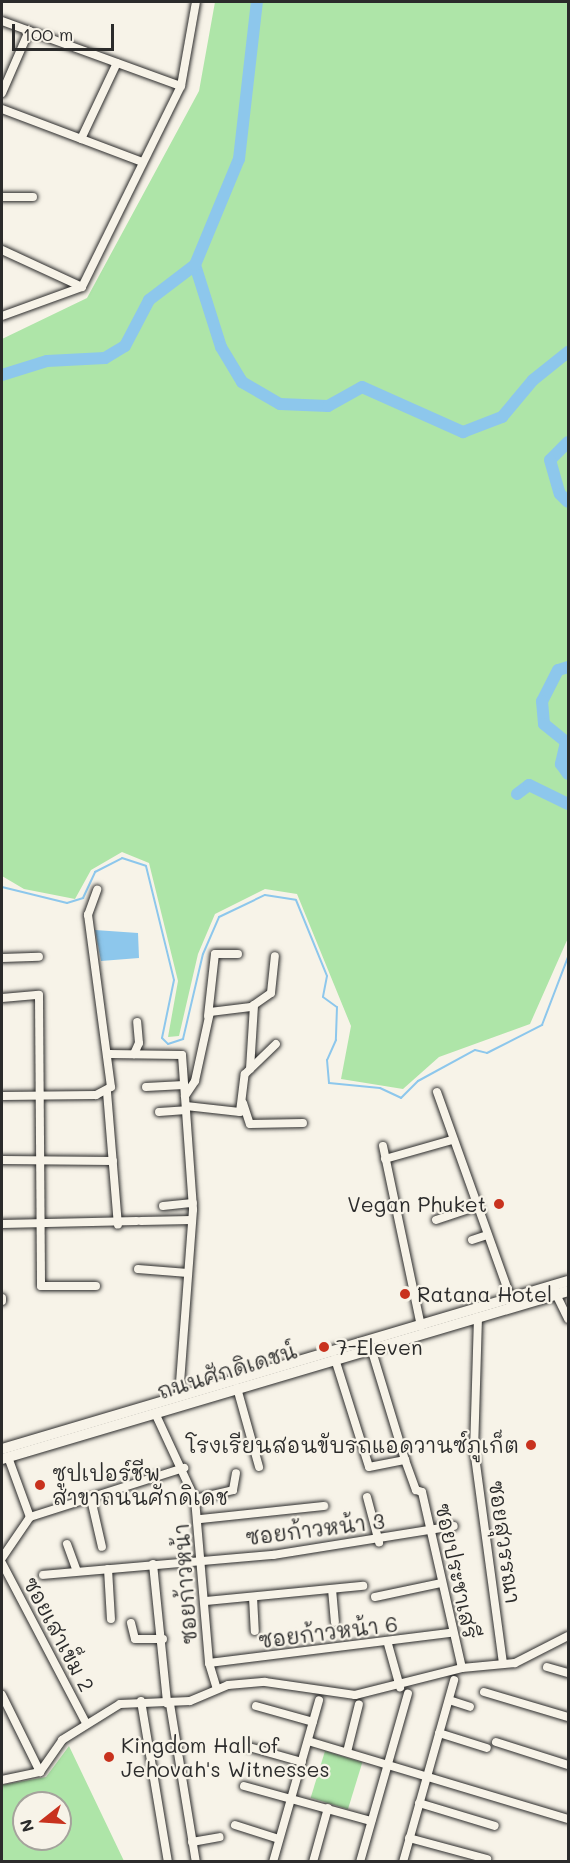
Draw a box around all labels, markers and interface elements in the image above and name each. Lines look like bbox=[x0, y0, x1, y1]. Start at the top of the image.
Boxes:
scale bar bbox=[15, 12, 117, 50]
text: 100 m bbox=[23, 22, 73, 46]
place label: Vegan Phuket bbox=[347, 1191, 487, 1217]
marker: Vegan Phuket bbox=[492, 1197, 506, 1211]
place label: Ratana Hotel bbox=[417, 1281, 552, 1307]
marker: Ratana Hotel bbox=[398, 1287, 412, 1301]
place label: 7-Eleven bbox=[336, 1334, 423, 1360]
street label: ถนนศักดิเดชน์ bbox=[154, 1338, 300, 1404]
marker: 7-Eleven bbox=[317, 1340, 331, 1354]
place label: โรงเรียนสอนขับรถแอดวานซ์ภูเก็ต bbox=[186, 1432, 519, 1458]
marker: โรงเรียนสอนขับรถแอดวานซ์ภูเก็ต bbox=[524, 1438, 538, 1452]
place label: ซูปเปอร์ชีพ สาขาถนนศักดิเดช bbox=[52, 1460, 228, 1510]
marker: ซูปเปอร์ชีพ สาขาถนนศักดิเดช bbox=[33, 1478, 47, 1492]
street label: ซอยสุวรรณา bbox=[484, 1479, 526, 1605]
street label: ซอยประชาเสรี bbox=[430, 1501, 484, 1641]
street label: ซอยก้าวหน้า 3 bbox=[244, 1508, 386, 1550]
street label: ซอยก้าวหน้า bbox=[168, 1523, 202, 1645]
street label: ซอยเสาเข็ม 2 bbox=[18, 1572, 100, 1696]
street label: ซอยก้าวหน้า 6 bbox=[257, 1611, 399, 1653]
place label: Kingdom Hall of Jehovah's Witnesses bbox=[121, 1732, 330, 1782]
marker: Kingdom Hall of Jehovah's Witnesses bbox=[102, 1750, 116, 1764]
north arrow bbox=[12, 1791, 72, 1851]
text: N bbox=[14, 1817, 38, 1835]

